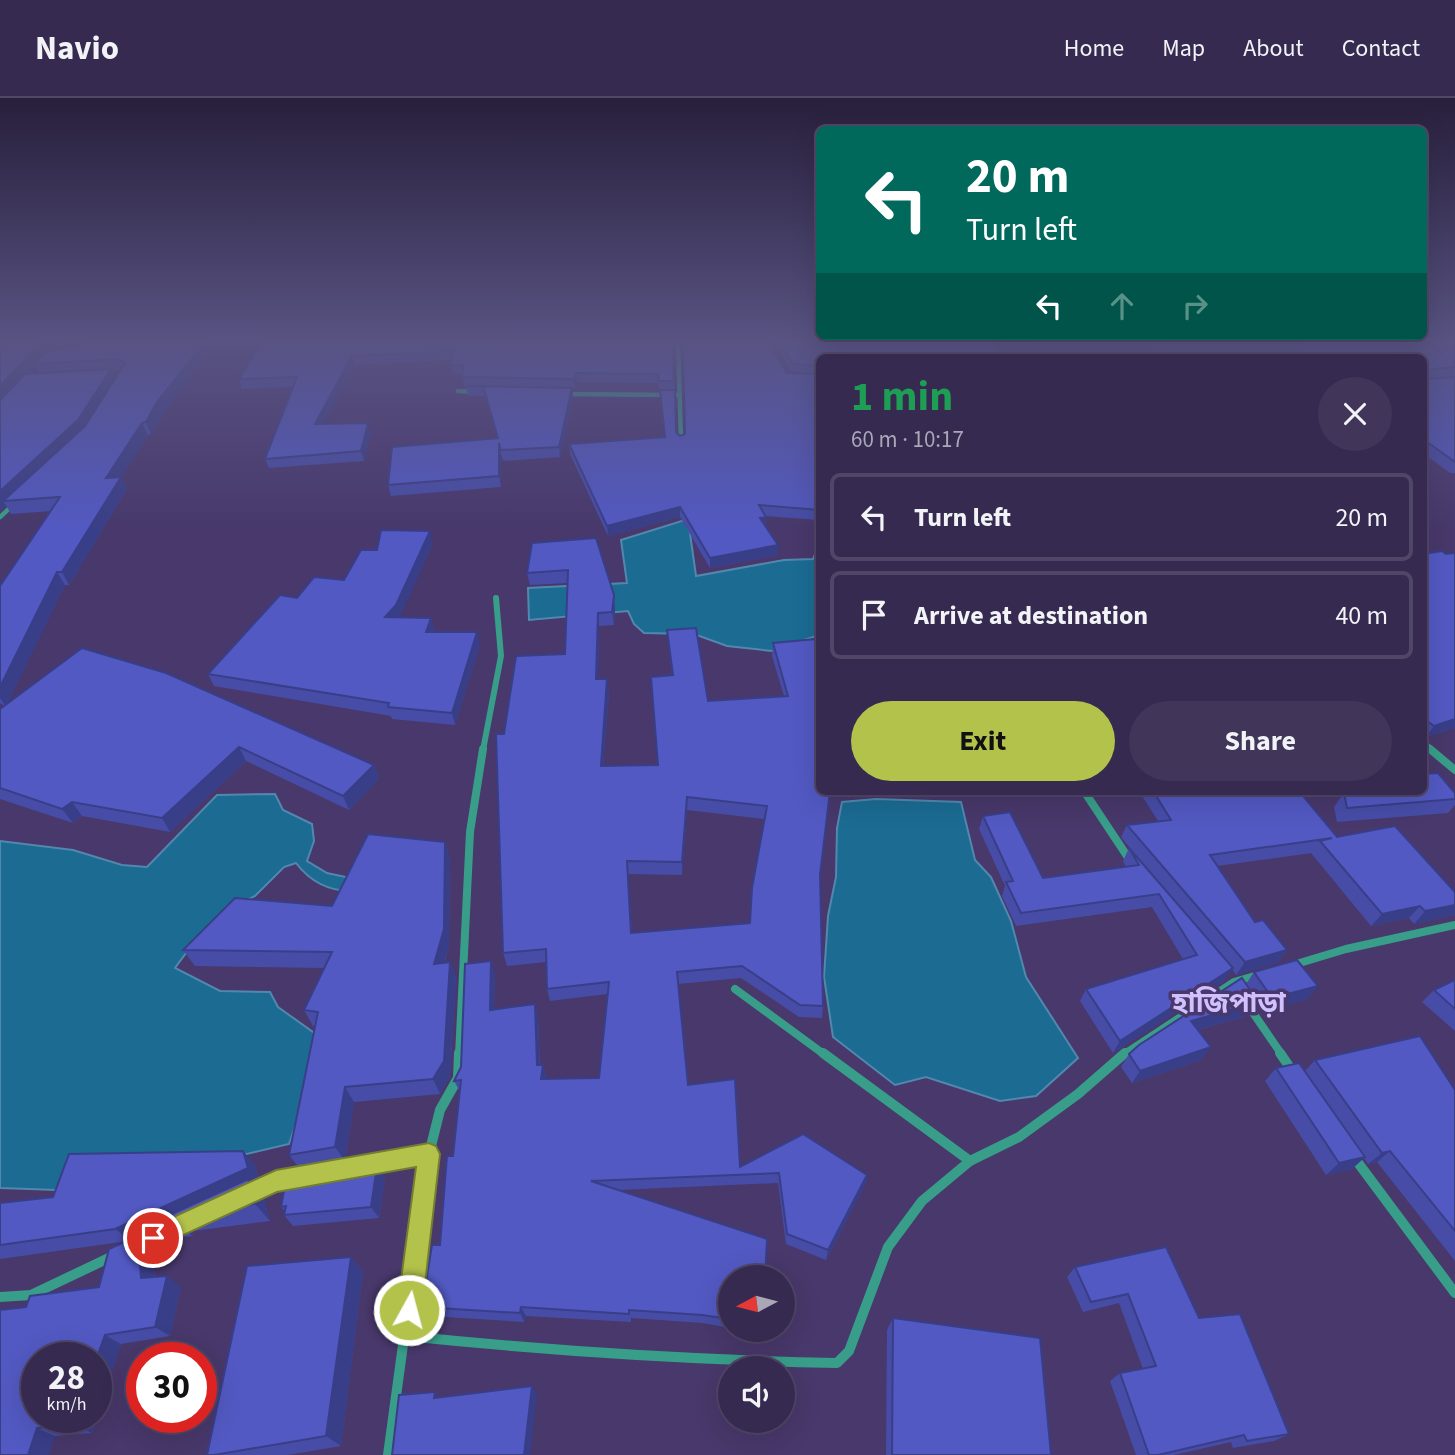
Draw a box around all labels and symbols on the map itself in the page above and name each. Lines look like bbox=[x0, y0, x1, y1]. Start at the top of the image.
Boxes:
district label: হাজিপাড়া bbox=[1171, 983, 1287, 1023]
pin bbox=[123, 1208, 183, 1268]
north arrow bbox=[718, 1265, 794, 1342]
position arrow bbox=[372, 1273, 446, 1347]
speed limit sign: 30 bbox=[126, 1342, 217, 1433]

